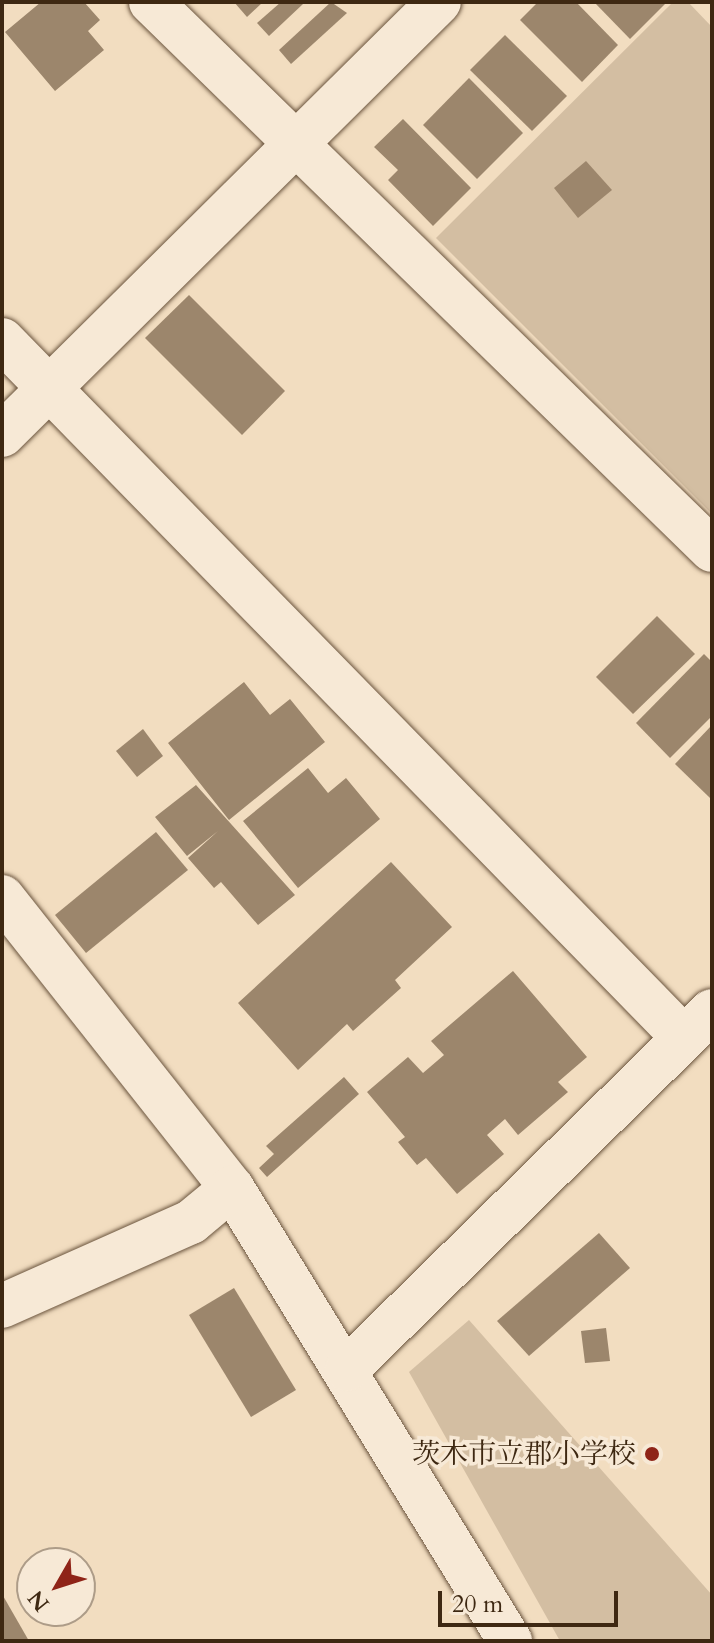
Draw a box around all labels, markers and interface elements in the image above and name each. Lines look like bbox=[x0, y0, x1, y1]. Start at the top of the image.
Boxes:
place label: 茨木市立郡小学校 bbox=[412, 1437, 636, 1471]
marker: 茨木市立郡小学校 bbox=[643, 1445, 661, 1463]
north arrow bbox=[16, 1547, 96, 1627]
scale bar bbox=[442, 1575, 622, 1625]
text: N bbox=[21, 1584, 57, 1618]
text: 20 m bbox=[452, 1588, 503, 1621]

